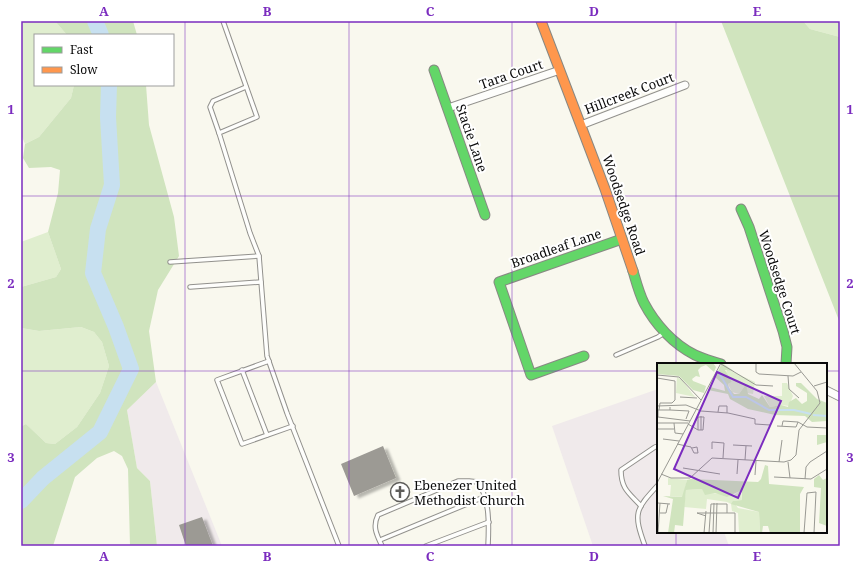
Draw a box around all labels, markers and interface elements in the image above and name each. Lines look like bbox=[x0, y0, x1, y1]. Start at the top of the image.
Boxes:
text: A bbox=[99, 2, 109, 20]
text: B bbox=[263, 2, 272, 20]
text: C bbox=[426, 2, 435, 20]
text: D bbox=[589, 2, 599, 20]
text: E bbox=[753, 2, 762, 20]
legend bbox=[34, 34, 174, 86]
text: Fast bbox=[70, 41, 93, 58]
street label: Tara Court bbox=[477, 55, 545, 93]
text: Slow bbox=[70, 61, 98, 78]
street label: Hillcreek Court bbox=[582, 68, 677, 118]
text: 1 bbox=[7, 100, 15, 118]
text: 1 bbox=[846, 100, 854, 118]
street label: Stacie Lane bbox=[452, 102, 492, 174]
street label: Woodsedge Road bbox=[598, 152, 650, 258]
street label: Broadleaf Lane bbox=[508, 224, 604, 272]
street label: Woodsedge Court bbox=[755, 228, 805, 337]
text: 2 bbox=[7, 274, 15, 292]
text: 2 bbox=[846, 274, 854, 292]
inset map bbox=[657, 363, 827, 533]
text: 3 bbox=[7, 448, 15, 466]
text: 3 bbox=[846, 448, 854, 466]
place label: Ebenezer United Methodist Church bbox=[414, 476, 525, 509]
church icon: Ebenezer United Methodist Church bbox=[389, 481, 411, 503]
text: A bbox=[99, 547, 109, 565]
text: B bbox=[263, 547, 272, 565]
text: C bbox=[426, 547, 435, 565]
text: D bbox=[589, 547, 599, 565]
text: E bbox=[753, 547, 762, 565]

